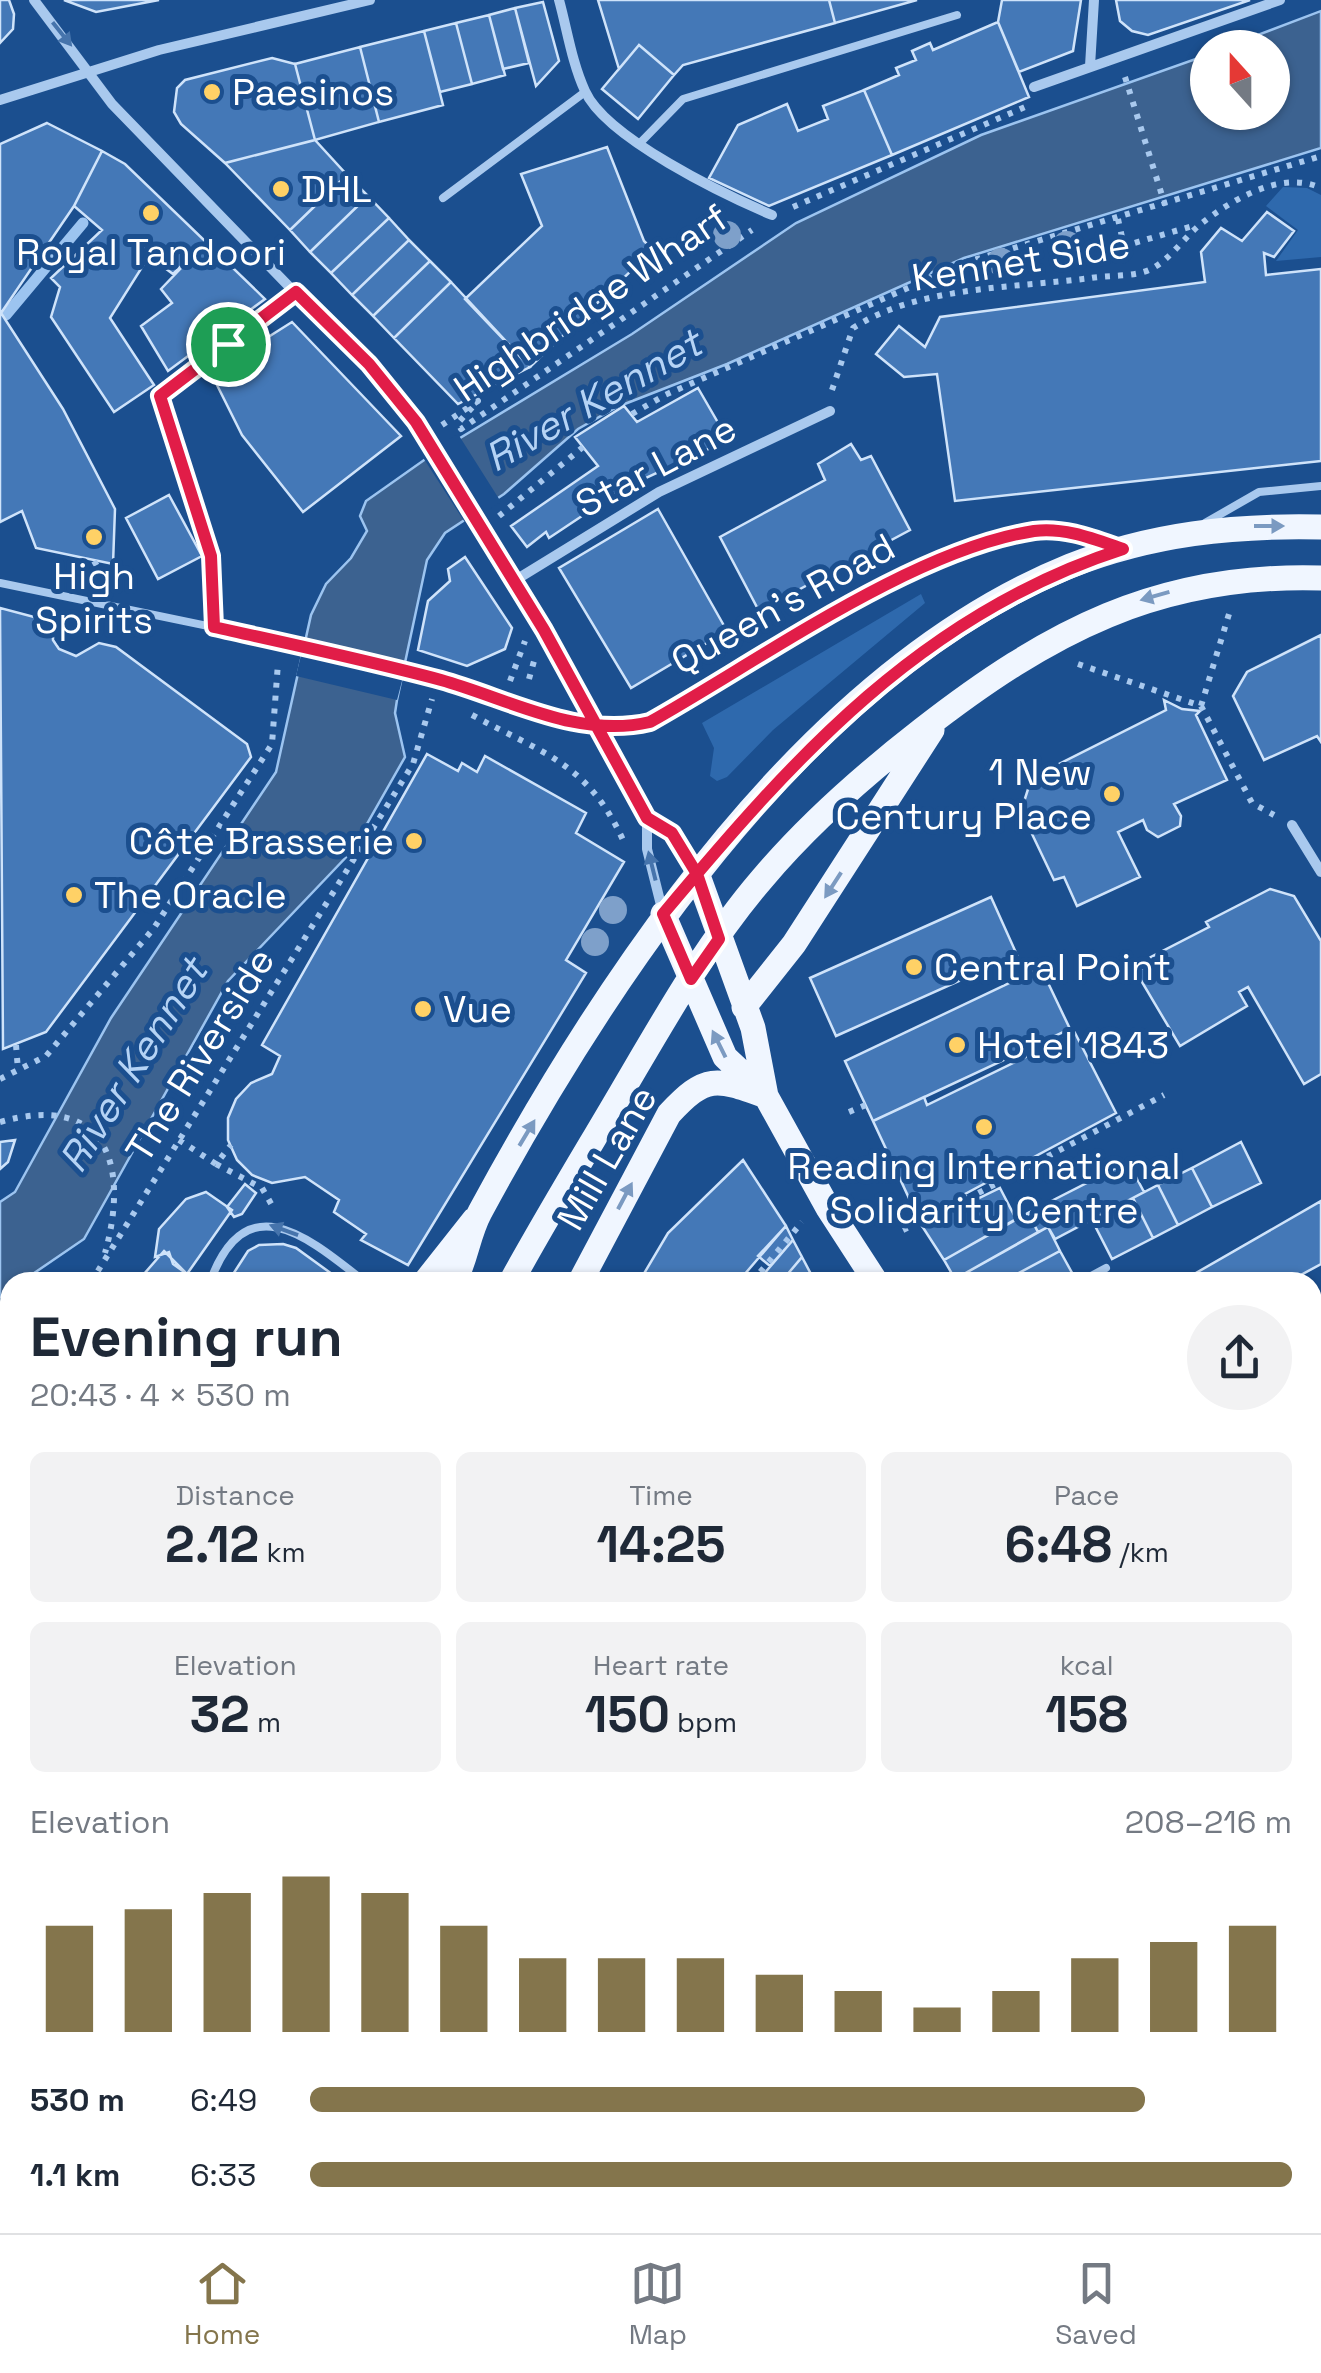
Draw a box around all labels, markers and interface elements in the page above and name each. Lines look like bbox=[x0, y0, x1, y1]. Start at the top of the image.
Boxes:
one-way arrow bbox=[51, 22, 72, 47]
north arrow bbox=[1190, 30, 1290, 130]
map controls bbox=[1190, 30, 1290, 130]
place label: Paesinos bbox=[232, 68, 394, 116]
marker: Paesinos bbox=[201, 81, 223, 103]
place label: DHL bbox=[301, 165, 372, 213]
marker: DHL bbox=[270, 178, 292, 200]
street label: Highbridge Wharf bbox=[445, 194, 737, 412]
marker: Royal Tandoori bbox=[140, 202, 162, 224]
street label: Kennet Side bbox=[909, 220, 1133, 302]
place label: Royal Tandoori bbox=[16, 228, 286, 276]
pin bbox=[186, 302, 271, 387]
water label: River Kennet bbox=[476, 316, 714, 483]
icon: arrive bbox=[201, 317, 256, 372]
street label: Star Lane bbox=[567, 404, 745, 528]
one-way arrow bbox=[1253, 518, 1285, 534]
street label: Queen's Road bbox=[663, 523, 903, 685]
marker: High Spirits bbox=[83, 526, 105, 548]
place label: High Spirits bbox=[35, 552, 153, 644]
one-way arrow bbox=[1140, 589, 1170, 604]
place label: 1 New Century Place bbox=[836, 748, 1092, 840]
marker: 1 New Century Place bbox=[1101, 783, 1123, 805]
place label: Côte Brasserie bbox=[129, 817, 394, 865]
marker: Côte Brasserie bbox=[403, 830, 425, 852]
one-way arrow bbox=[644, 850, 659, 881]
place label: The Oracle bbox=[94, 871, 287, 919]
one-way arrow bbox=[824, 871, 842, 898]
marker: The Oracle bbox=[63, 884, 85, 906]
street label: The Riverside bbox=[115, 939, 285, 1171]
place label: Central Point bbox=[934, 943, 1171, 991]
water label: River Kennet bbox=[48, 946, 221, 1182]
marker: Central Point bbox=[903, 956, 925, 978]
place label: Vue bbox=[443, 985, 512, 1033]
marker: Vue bbox=[412, 998, 434, 1020]
place label: Hotel 1843 bbox=[977, 1021, 1169, 1069]
one-way arrow bbox=[711, 1029, 728, 1058]
marker: Hotel 1843 bbox=[946, 1034, 968, 1056]
street label: Mill Lane bbox=[546, 1077, 668, 1239]
marker: Reading International Solidarity Centre bbox=[973, 1116, 995, 1138]
one-way arrow bbox=[518, 1119, 535, 1147]
place label: Reading International Solidarity Centre bbox=[787, 1142, 1181, 1234]
one-way arrow bbox=[617, 1182, 634, 1211]
one-way arrow bbox=[269, 1222, 299, 1237]
text: Evening run bbox=[30, 1302, 343, 1372]
button: share bbox=[1187, 1305, 1292, 1410]
text: 20:43 · 4 × 530 m bbox=[30, 1375, 291, 1415]
text: Distance bbox=[176, 1477, 295, 1513]
text: Time bbox=[629, 1477, 693, 1513]
text: Pace bbox=[1054, 1477, 1119, 1513]
text: 2.12 bbox=[165, 1513, 259, 1577]
text: 14:25 bbox=[596, 1513, 725, 1577]
text: 6:48 bbox=[1005, 1513, 1112, 1577]
text: km bbox=[259, 1534, 306, 1570]
text: /km bbox=[1112, 1534, 1169, 1570]
text: Elevation bbox=[174, 1647, 297, 1683]
text: Heart rate bbox=[593, 1647, 729, 1683]
text: kcal bbox=[1060, 1647, 1114, 1683]
text: 32 bbox=[190, 1683, 250, 1747]
text: 150 bbox=[585, 1683, 670, 1747]
text: 158 bbox=[1045, 1683, 1128, 1747]
text: m bbox=[250, 1704, 281, 1740]
text: bpm bbox=[670, 1704, 737, 1740]
text: Elevation bbox=[30, 1802, 170, 1842]
text: 208–216 m bbox=[1125, 1802, 1292, 1842]
text: 530 m bbox=[30, 2080, 125, 2120]
text: 6:49 bbox=[190, 2080, 257, 2120]
text: 1.1 km bbox=[30, 2155, 120, 2195]
text: 6:33 bbox=[190, 2155, 256, 2195]
tab: Home bbox=[184, 2256, 260, 2352]
tab: Map bbox=[629, 2256, 687, 2352]
tab: Saved bbox=[1055, 2256, 1137, 2352]

